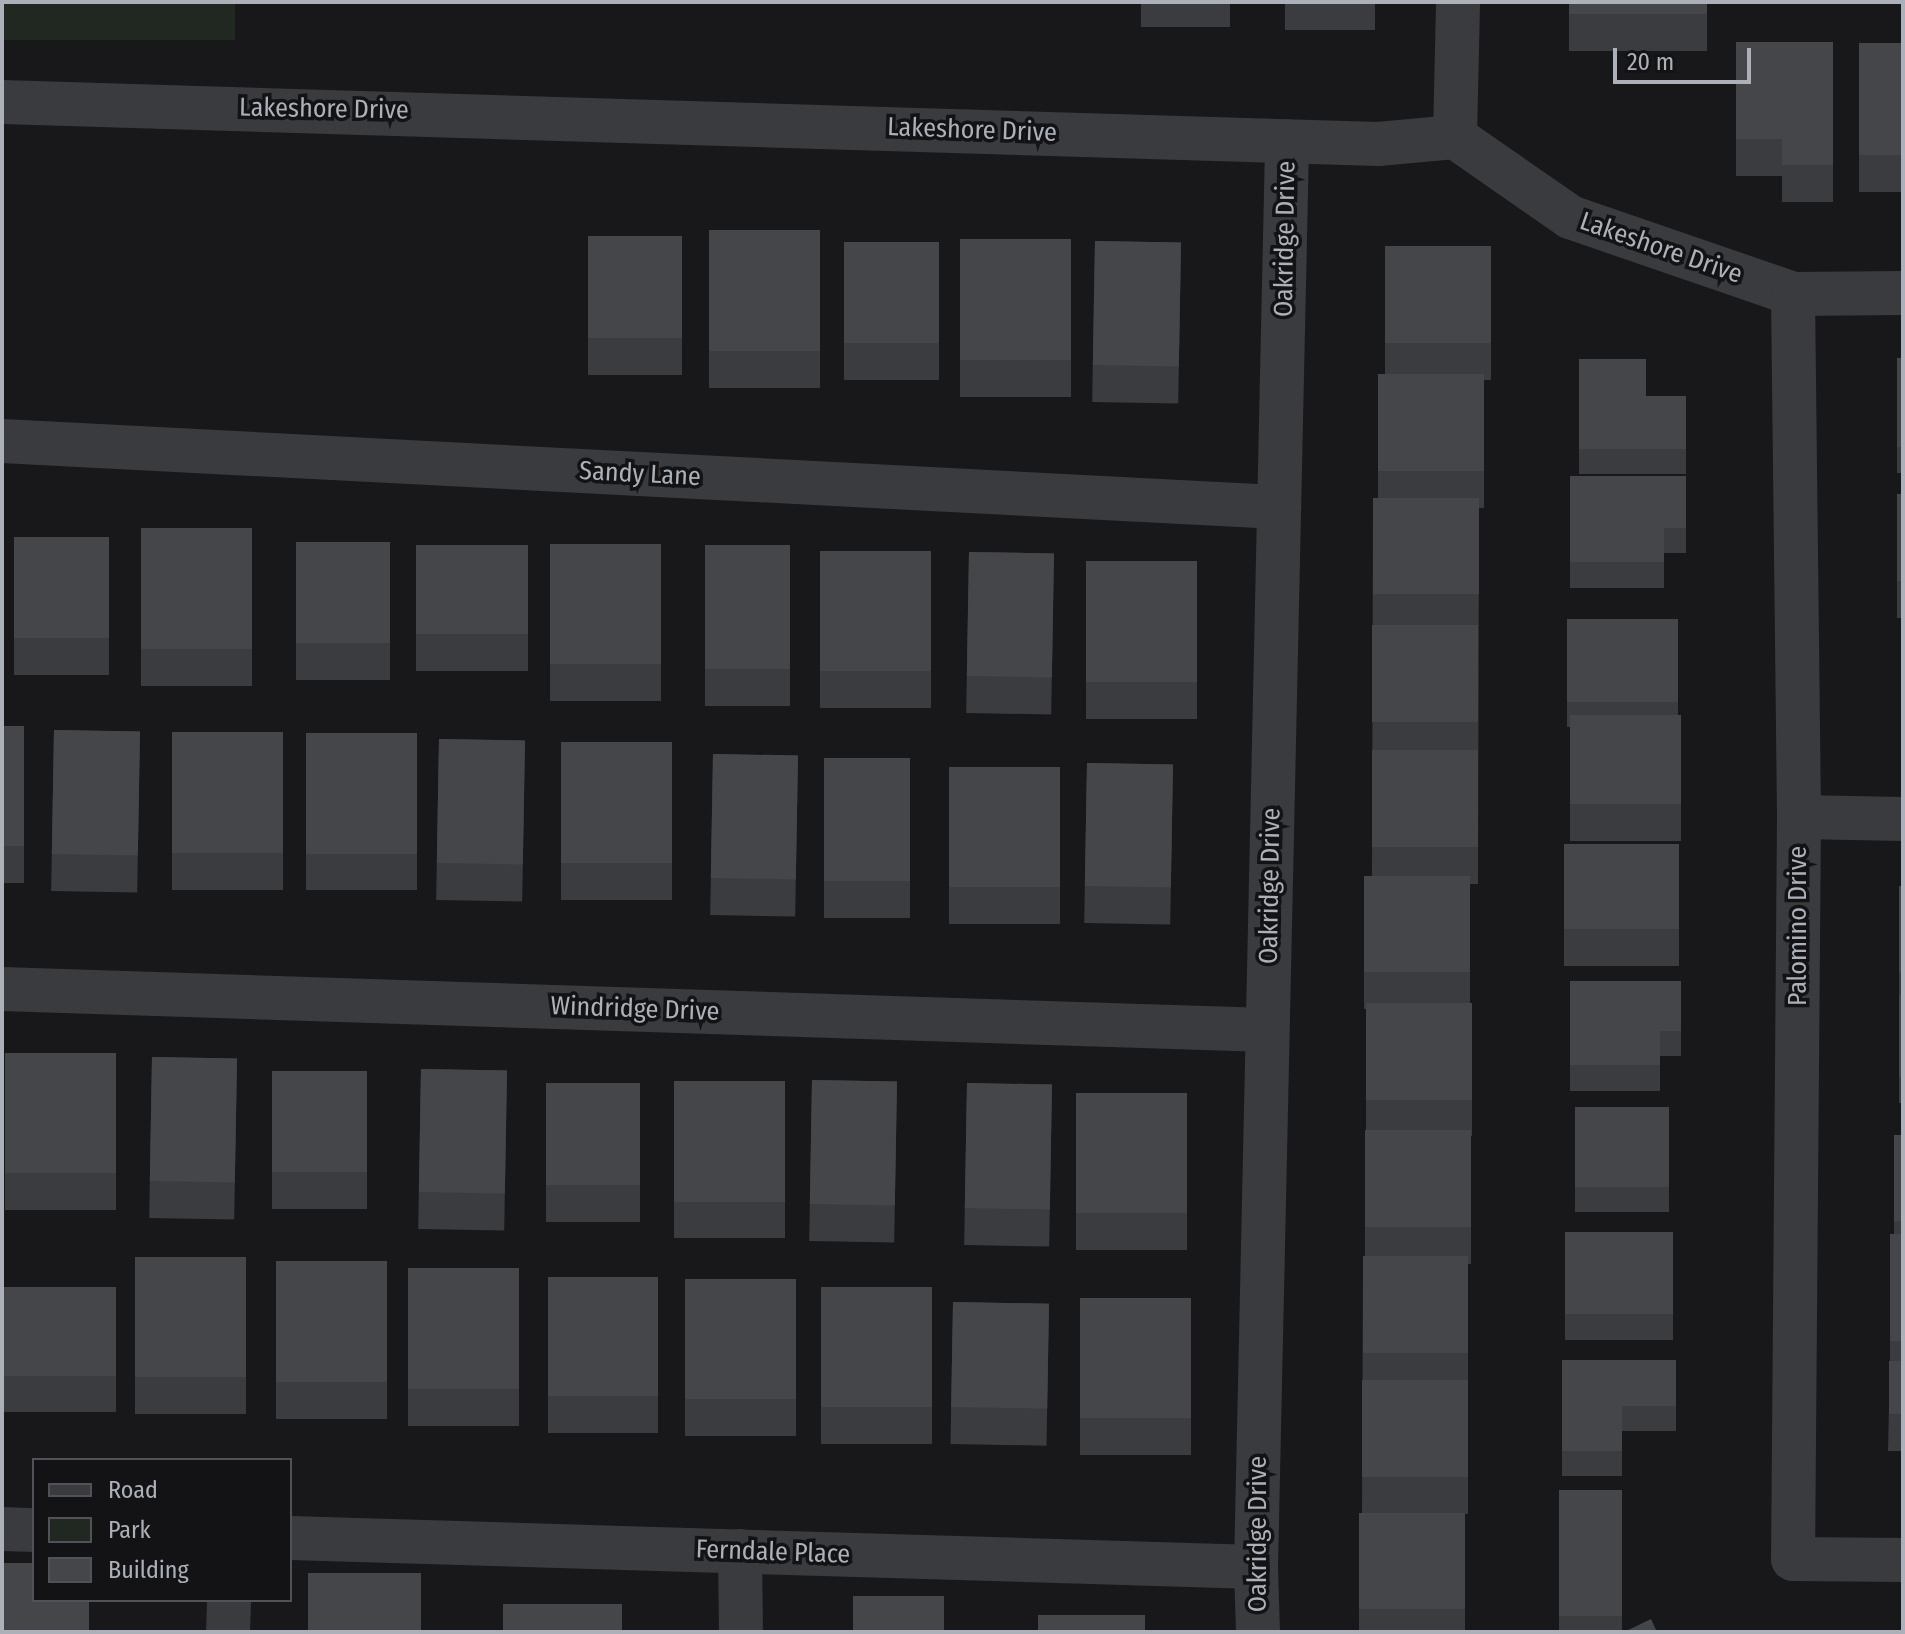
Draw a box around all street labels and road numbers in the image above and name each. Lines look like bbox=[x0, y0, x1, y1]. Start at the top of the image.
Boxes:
street label: Lakeshore Drive bbox=[239, 92, 409, 126]
street label: Lakeshore Drive bbox=[887, 111, 1057, 149]
street label: Oakridge Drive bbox=[1268, 161, 1302, 317]
street label: Lakeshore Drive bbox=[1576, 206, 1746, 290]
street label: Sandy Lane bbox=[578, 455, 702, 493]
street label: Oakridge Drive bbox=[1253, 808, 1287, 964]
street label: Palomino Drive bbox=[1782, 846, 1814, 1006]
street label: Windridge Drive bbox=[550, 990, 720, 1028]
street label: Oakridge Drive bbox=[1242, 1456, 1274, 1612]
street label: Ferndale Place bbox=[695, 1534, 851, 1570]

